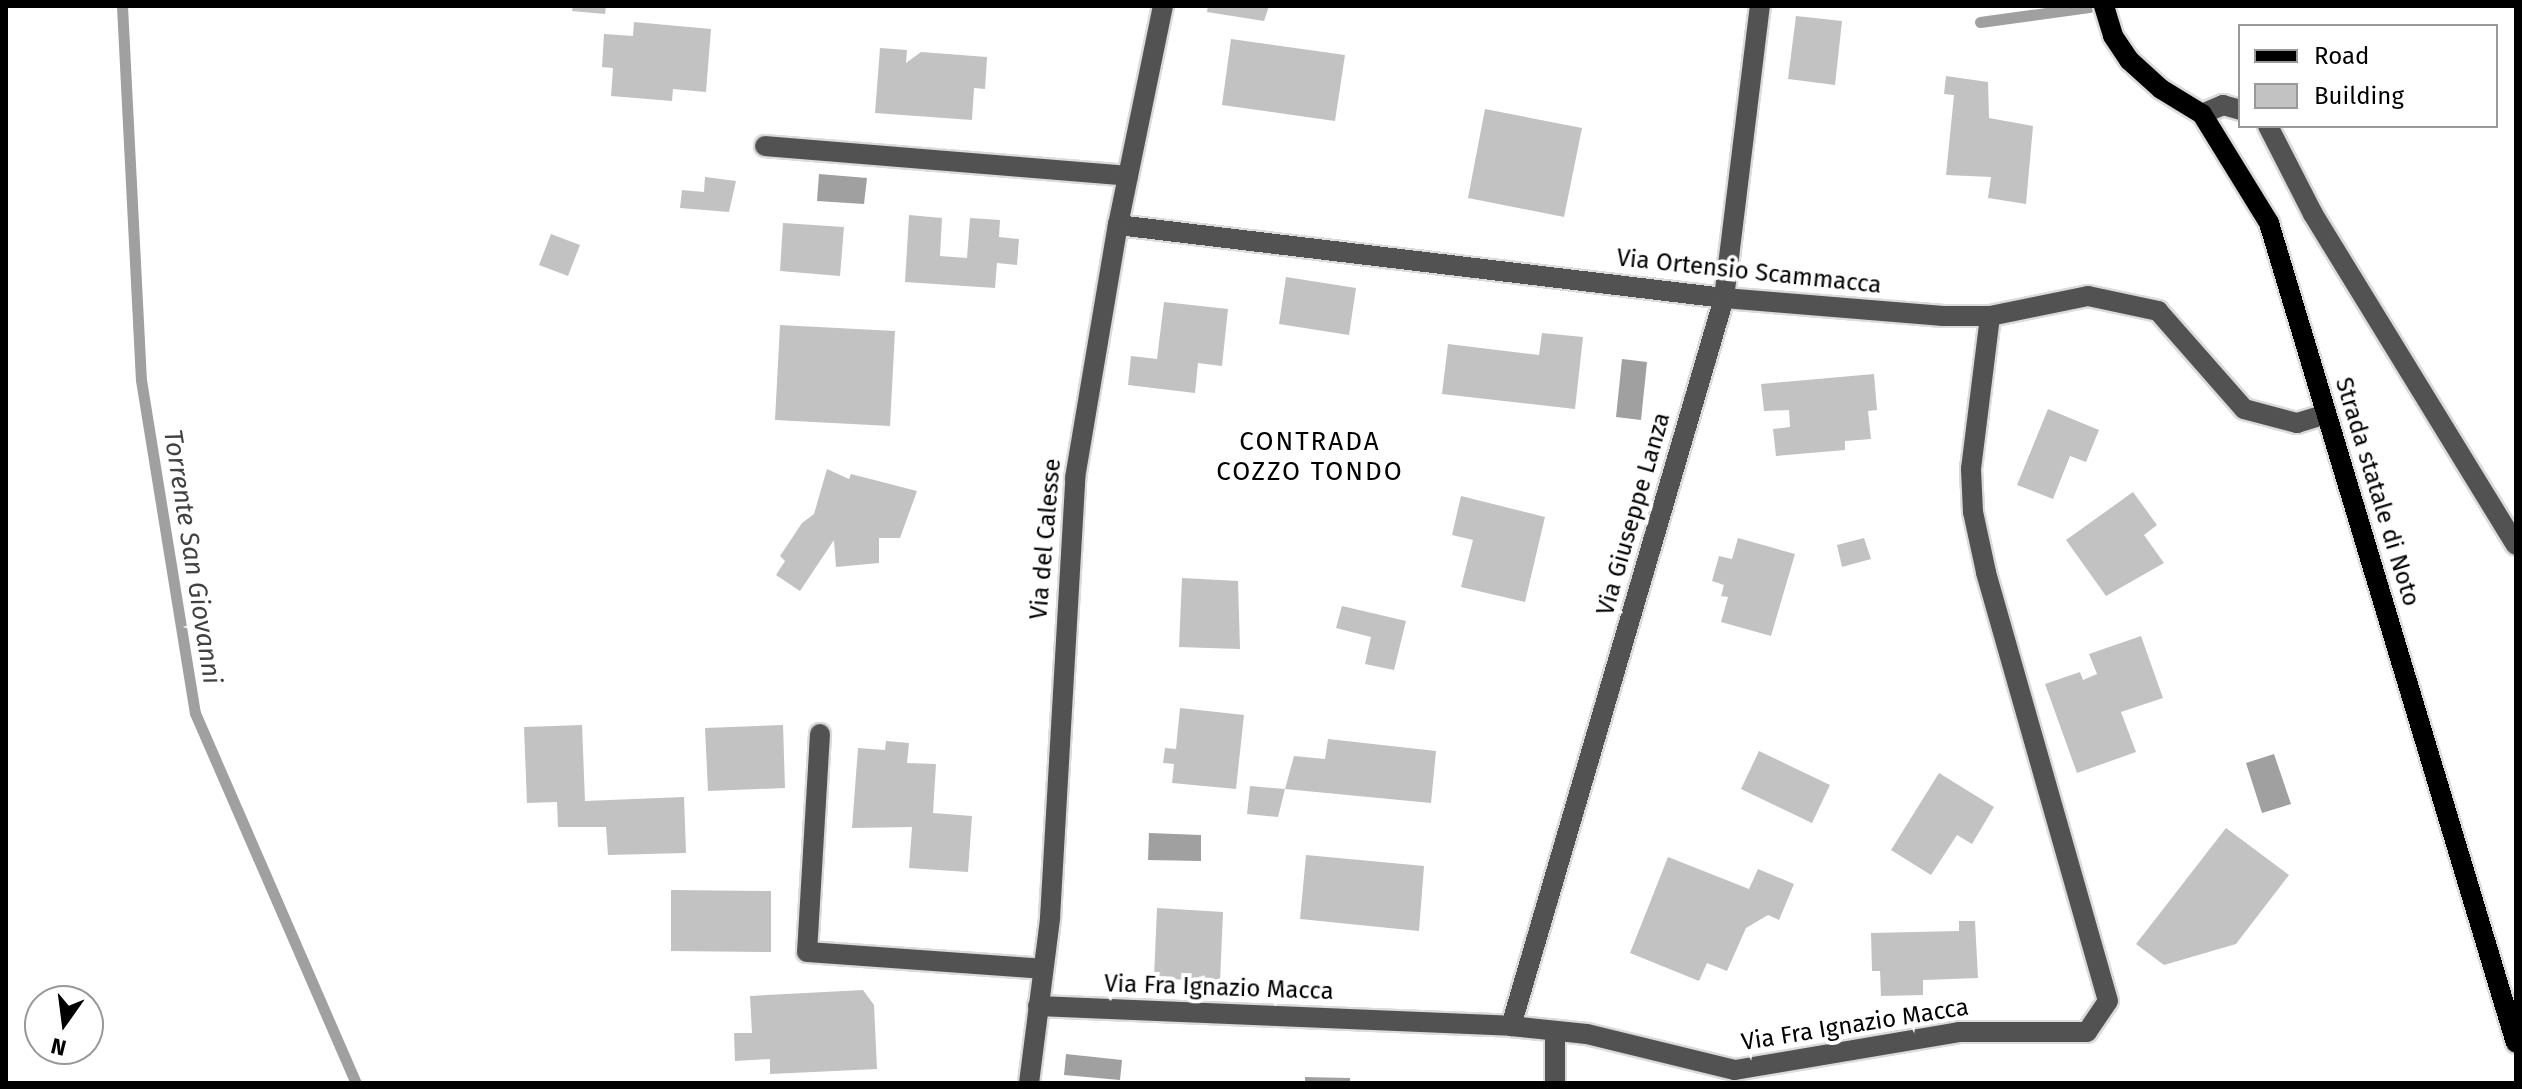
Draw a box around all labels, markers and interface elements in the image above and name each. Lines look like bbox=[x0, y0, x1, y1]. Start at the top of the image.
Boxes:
legend bbox=[2238, 24, 2498, 128]
text: Road bbox=[2314, 42, 2369, 70]
text: Building bbox=[2314, 82, 2404, 110]
street label: Via Ortensio Scammacca bbox=[1615, 244, 1883, 300]
street label: Strada statale di Noto bbox=[2328, 374, 2426, 610]
street label: Via Giuseppe Lanza bbox=[1591, 409, 1677, 619]
district label: CONTRADA COZZO TONDO bbox=[1216, 426, 1404, 488]
water label: Torrente San Giovanni bbox=[156, 428, 228, 686]
street label: Via del Calesse bbox=[1025, 457, 1067, 621]
street label: Via Fra Ignazio Macca bbox=[1104, 970, 1334, 1006]
north arrow bbox=[24, 985, 104, 1065]
street label: Via Fra Ignazio Macca bbox=[1739, 993, 1971, 1057]
text: N bbox=[48, 1032, 69, 1062]

